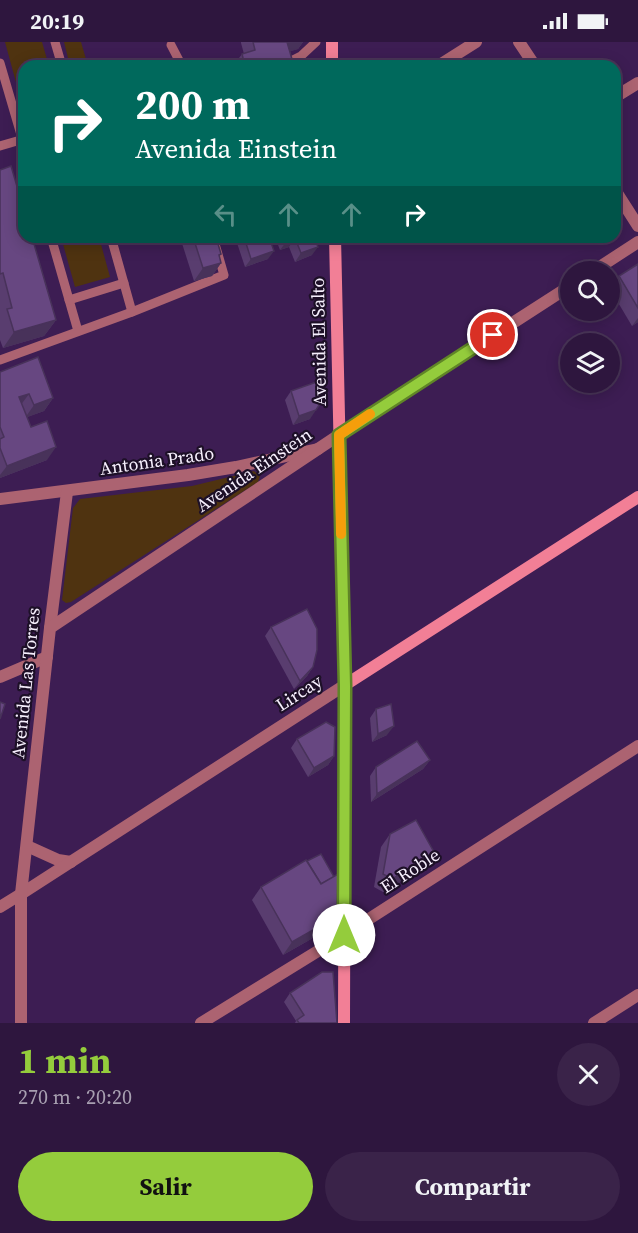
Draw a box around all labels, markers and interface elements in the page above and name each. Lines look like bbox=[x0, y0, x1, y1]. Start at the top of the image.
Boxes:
text: 20:19 bbox=[30, 6, 84, 36]
text: 200 m bbox=[135, 75, 250, 133]
icon: right bbox=[36, 84, 114, 162]
text: Avenida Einstein bbox=[135, 130, 337, 167]
icon: left bbox=[209, 198, 242, 231]
icon: ahead bbox=[272, 198, 305, 231]
icon: ahead bbox=[335, 198, 368, 231]
icon: right bbox=[398, 198, 431, 231]
map controls bbox=[560, 261, 620, 393]
button: search bbox=[560, 261, 620, 321]
street label: Avenida El Salto bbox=[305, 278, 332, 406]
pin bbox=[467, 309, 518, 360]
icon: arrive bbox=[476, 318, 509, 351]
button: layers bbox=[560, 333, 620, 393]
street label: Avenida Einstein bbox=[191, 422, 317, 518]
street label: Antonia Prado bbox=[98, 440, 216, 481]
street label: Avenida Las Torres bbox=[5, 606, 46, 760]
street label: Lircay bbox=[271, 668, 327, 717]
street label: El Roble bbox=[375, 842, 444, 899]
position arrow bbox=[312, 903, 376, 967]
text: 1 min bbox=[18, 1036, 111, 1085]
button: close bbox=[557, 1043, 620, 1106]
text: 270 m · 20:20 bbox=[18, 1083, 132, 1111]
button: Salir bbox=[18, 1152, 313, 1221]
button: Compartir bbox=[325, 1152, 620, 1221]

